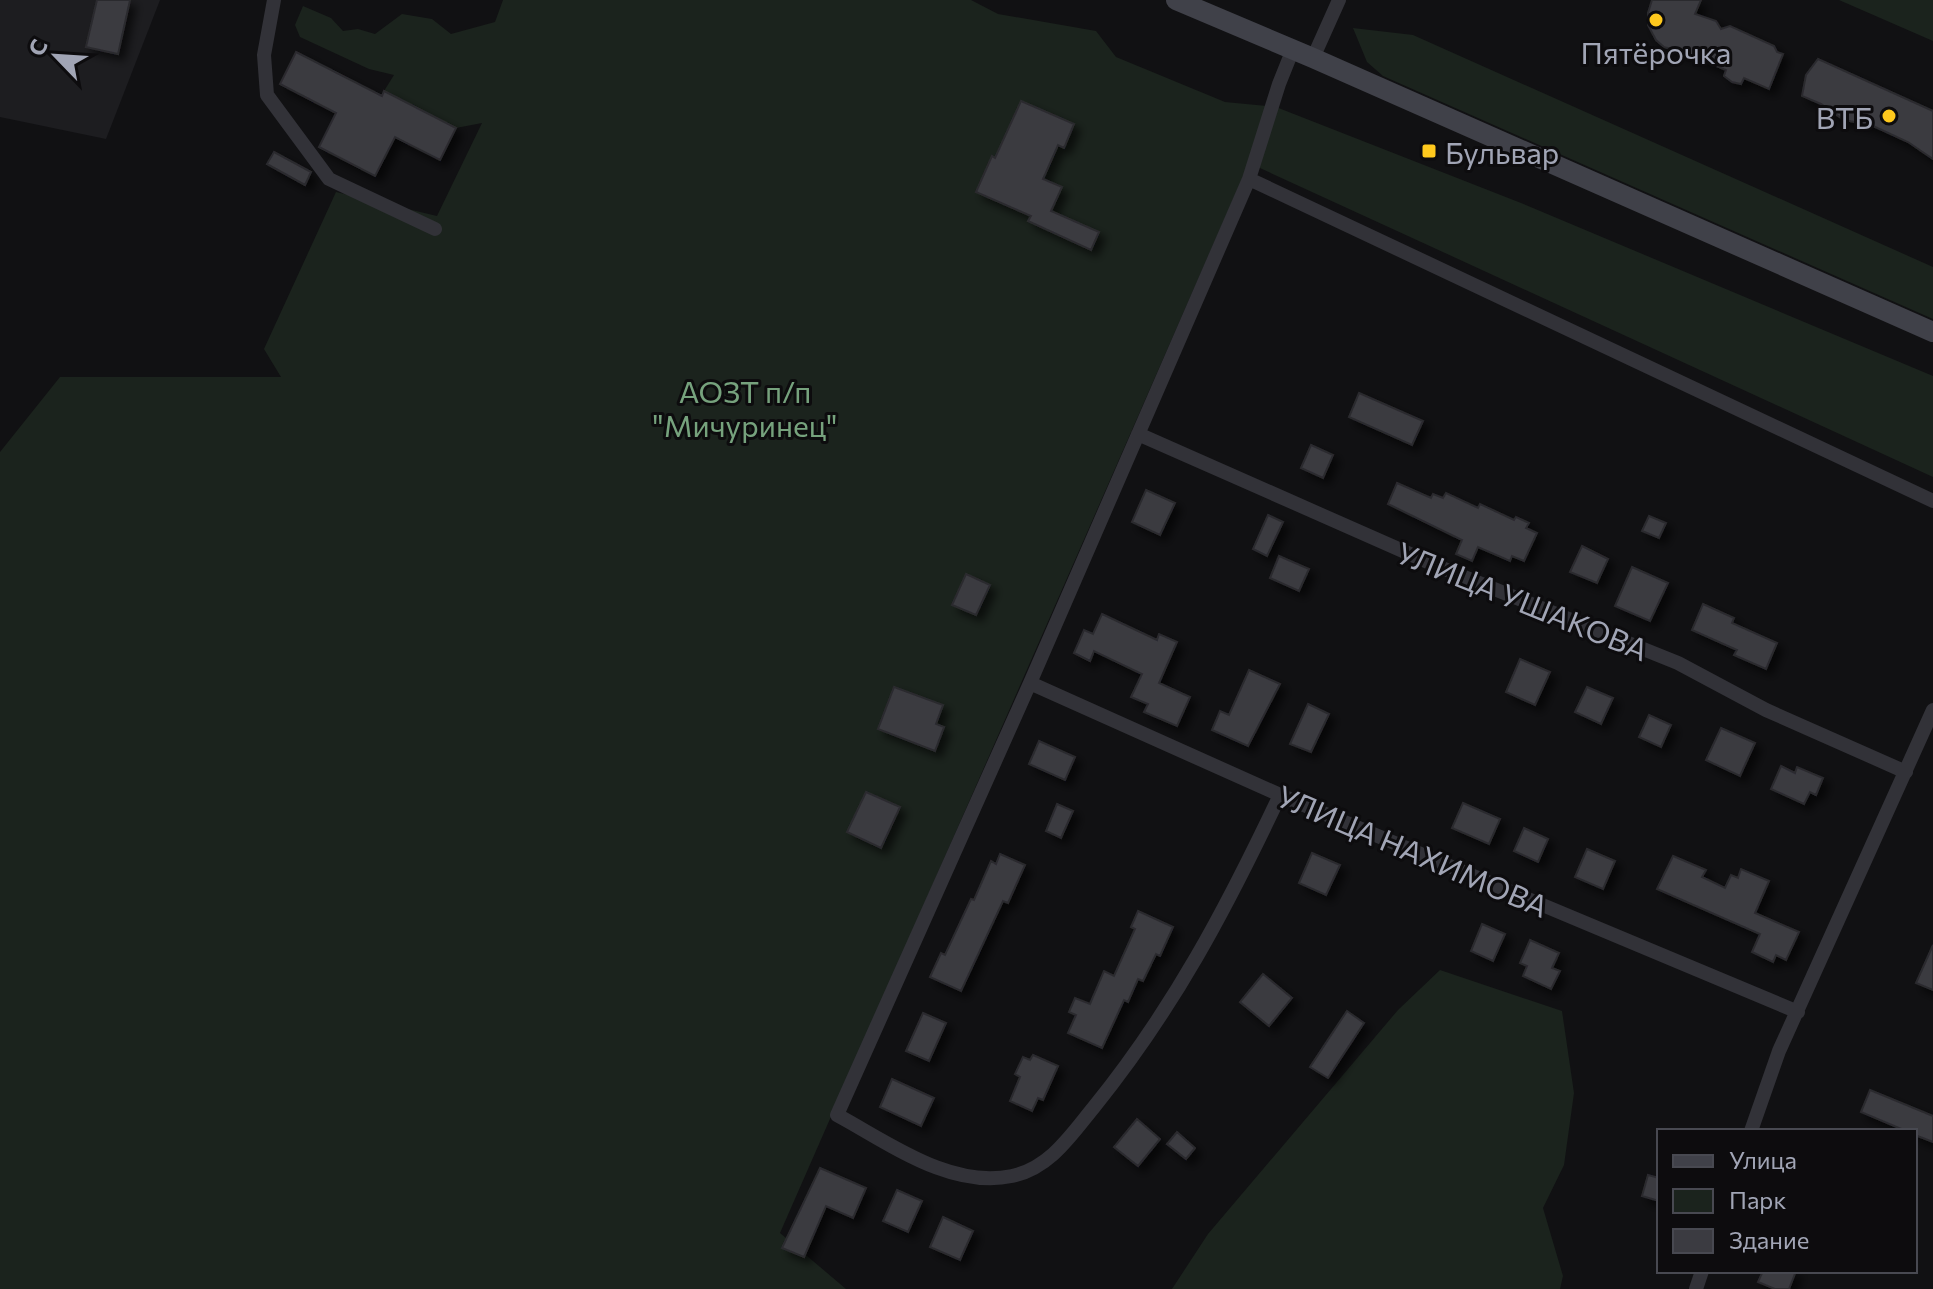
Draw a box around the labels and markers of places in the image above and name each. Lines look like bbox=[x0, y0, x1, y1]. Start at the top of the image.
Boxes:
marker: Пятёрочка bbox=[1647, 11, 1665, 29]
place label: Пятёрочка bbox=[1581, 33, 1731, 70]
place label: ВТБ bbox=[1816, 98, 1873, 135]
marker: ВТБ bbox=[1880, 107, 1898, 125]
place label: Бульвар bbox=[1445, 133, 1559, 170]
marker: Бульвар bbox=[1420, 142, 1438, 160]

